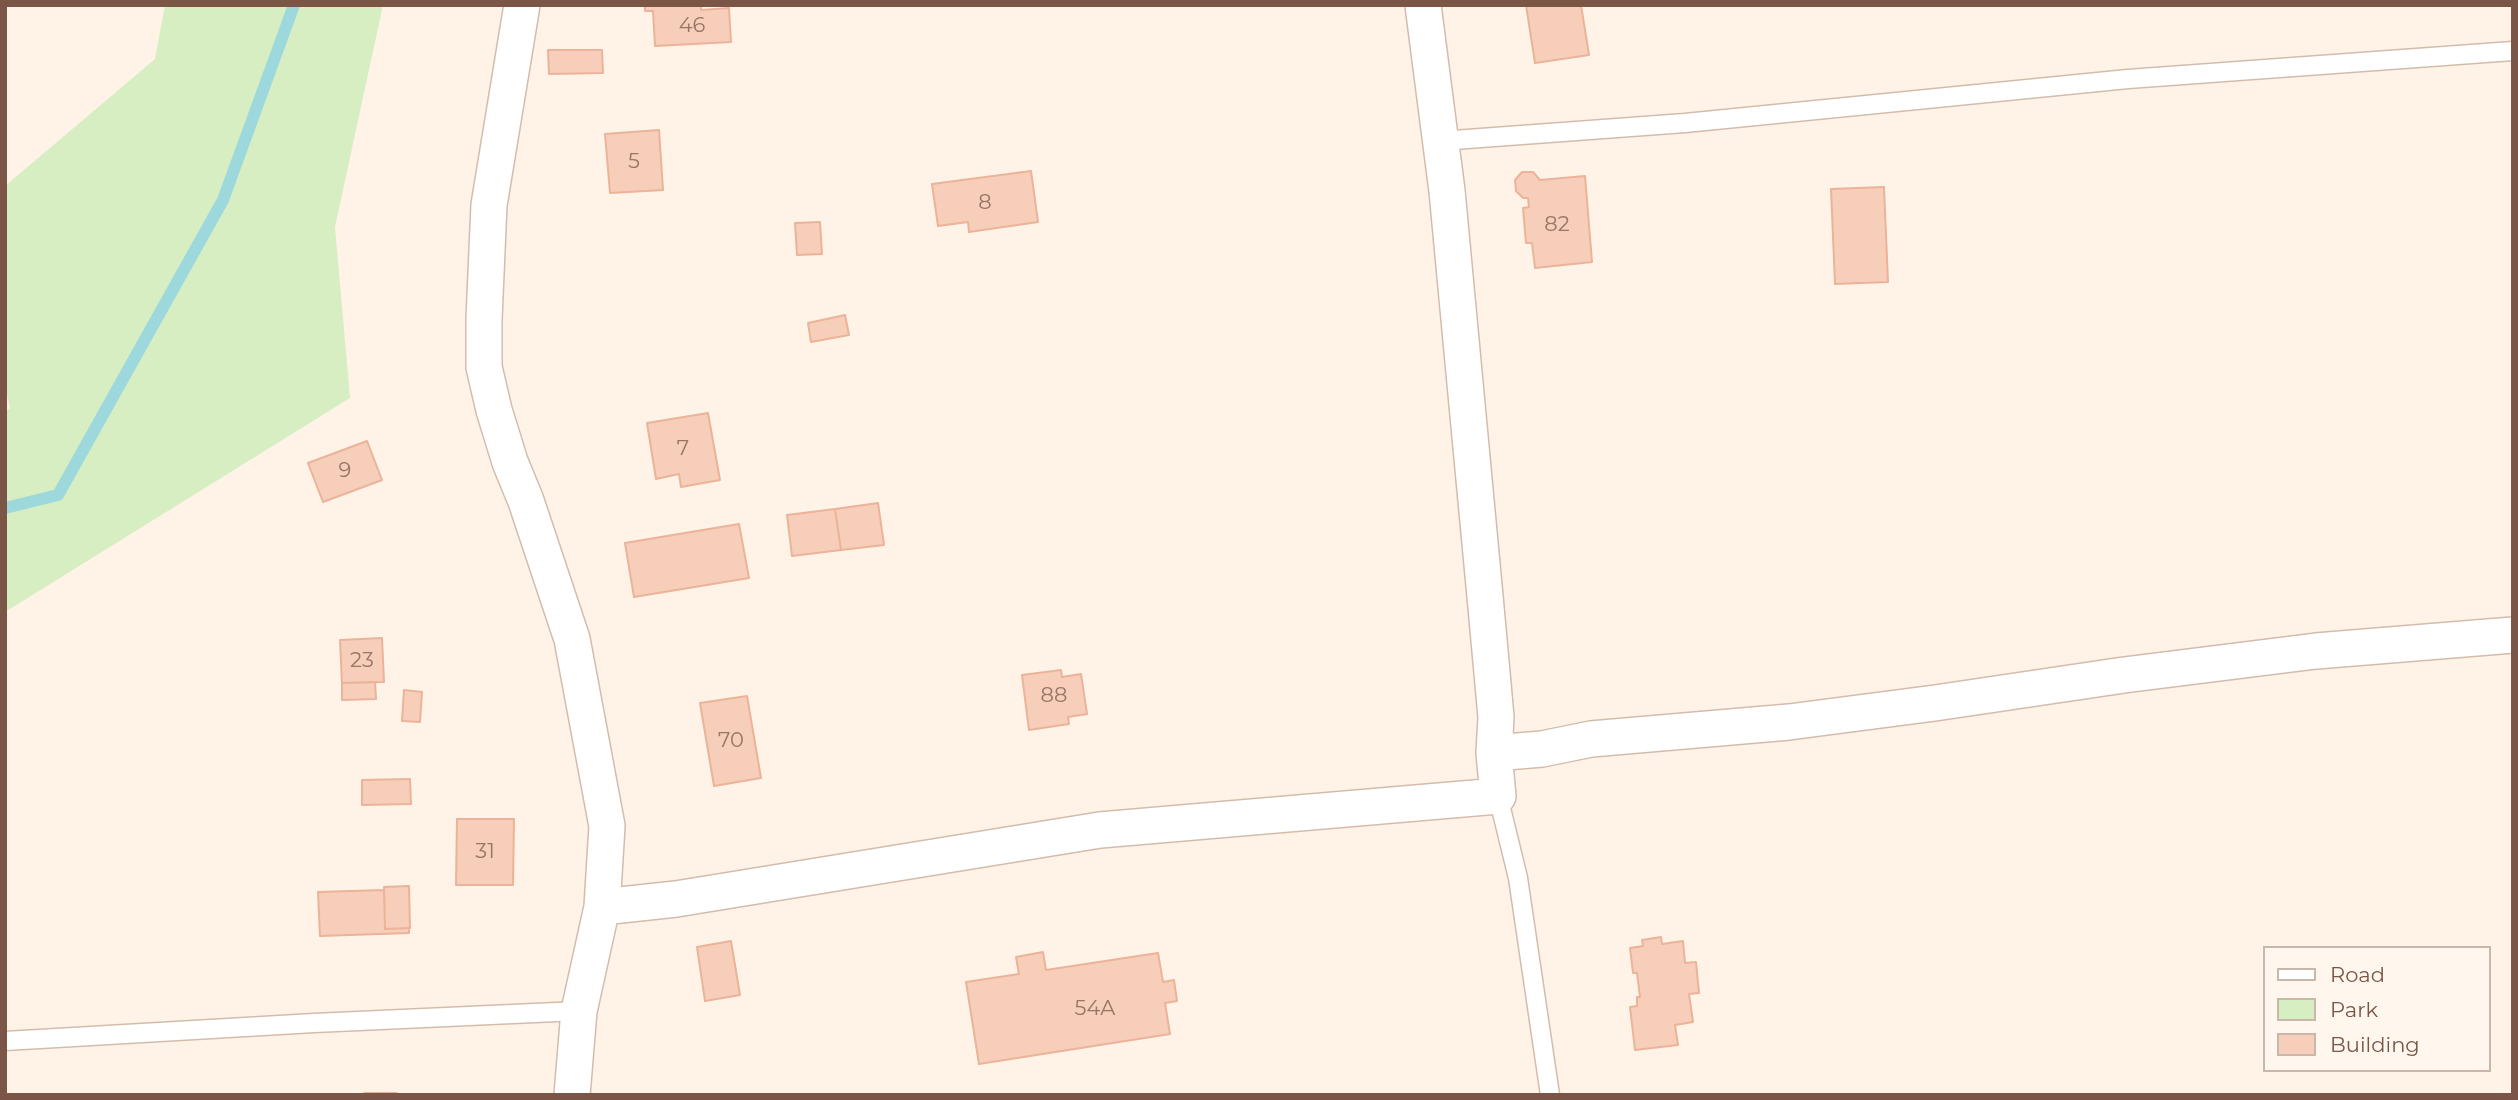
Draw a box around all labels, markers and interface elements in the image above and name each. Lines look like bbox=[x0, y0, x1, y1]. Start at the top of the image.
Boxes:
house number: 46 bbox=[679, 13, 705, 39]
house number: 5 bbox=[628, 149, 640, 175]
house number: 8 bbox=[978, 190, 992, 216]
house number: 82 bbox=[1544, 212, 1570, 238]
house number: 7 bbox=[677, 436, 689, 462]
house number: 9 bbox=[339, 458, 351, 484]
house number: 23 bbox=[350, 648, 374, 674]
house number: 88 bbox=[1041, 683, 1067, 709]
house number: 70 bbox=[718, 728, 744, 754]
house number: 31 bbox=[475, 839, 495, 865]
legend bbox=[2262, 946, 2490, 1072]
text: Road bbox=[2330, 962, 2385, 987]
house number: 54A bbox=[1075, 996, 1115, 1022]
text: Park bbox=[2330, 997, 2378, 1022]
text: Building bbox=[2330, 1032, 2420, 1057]

